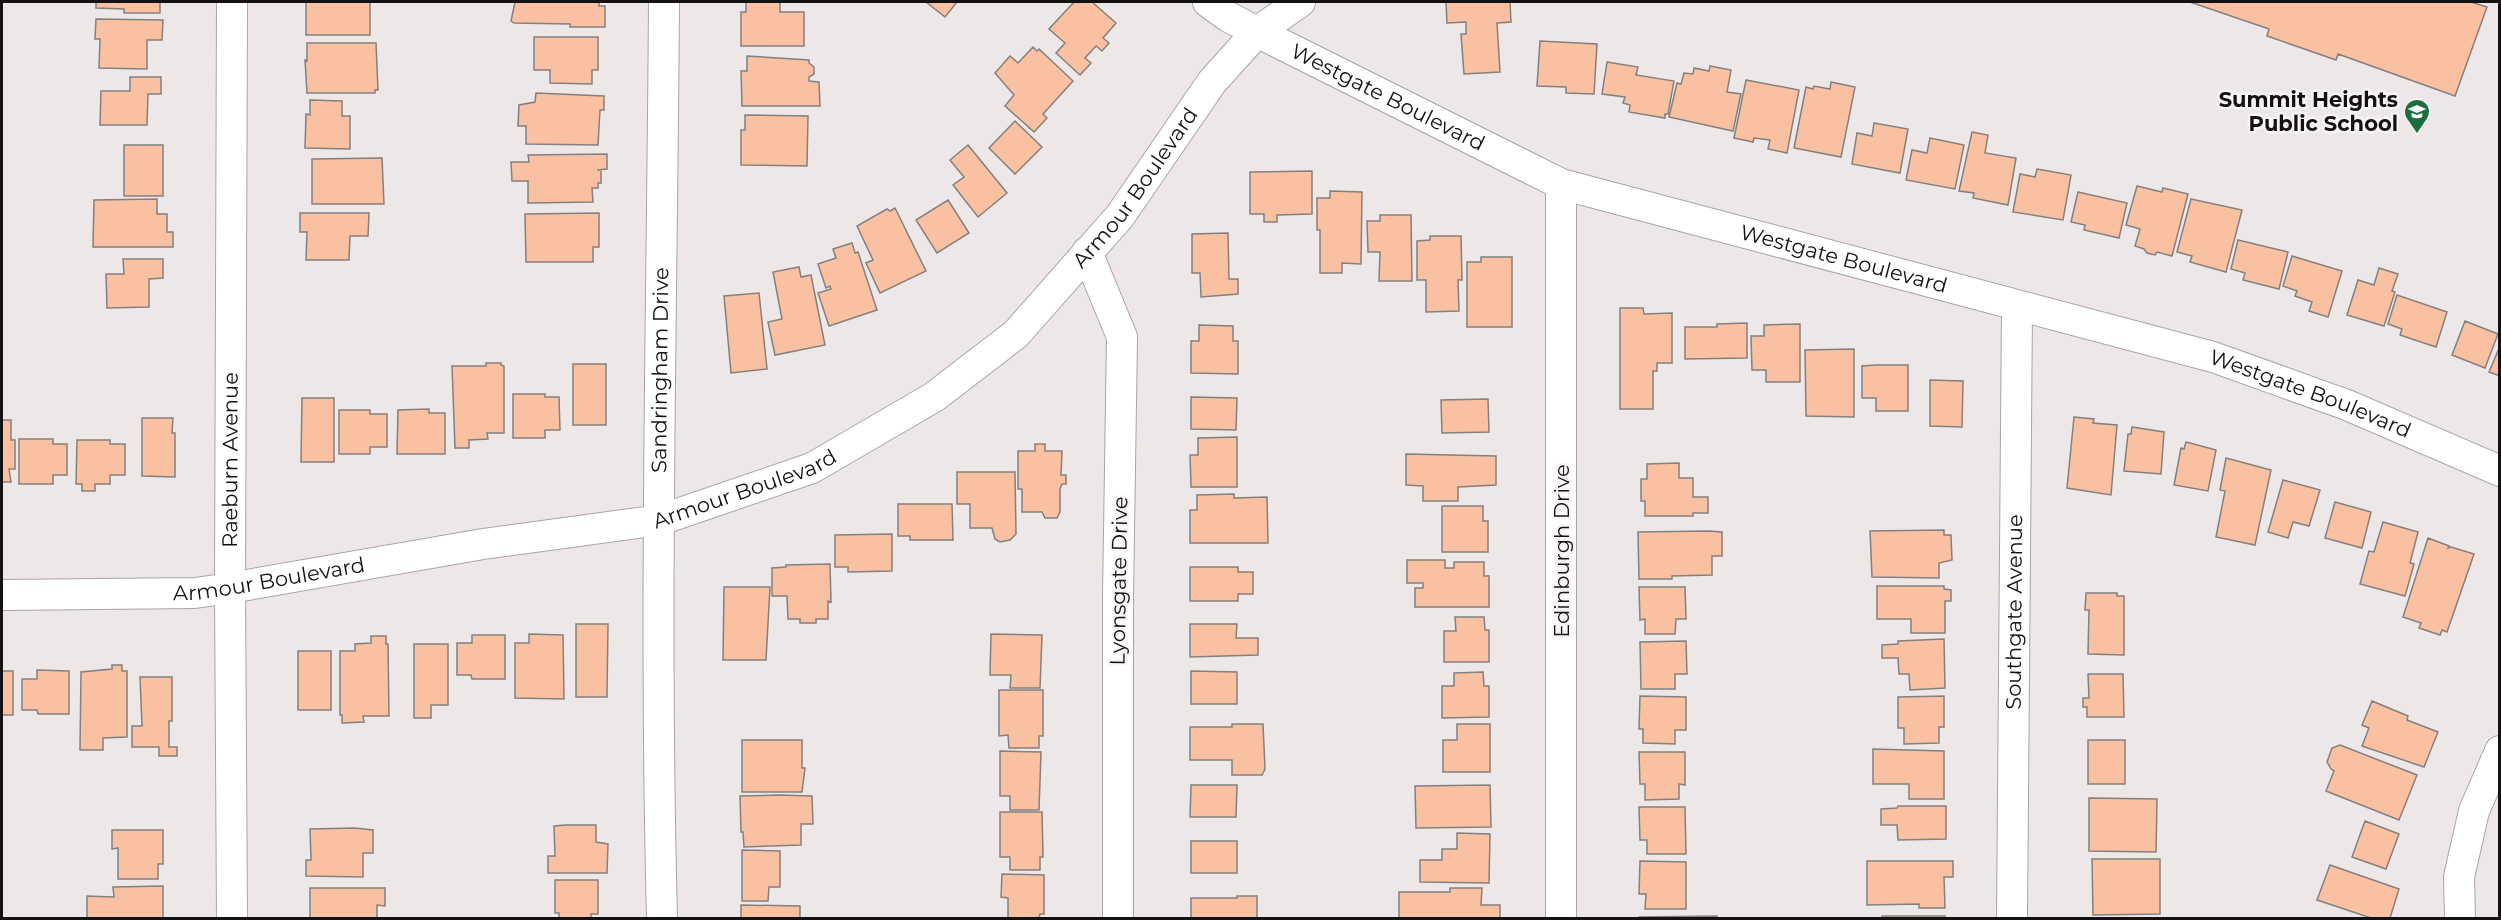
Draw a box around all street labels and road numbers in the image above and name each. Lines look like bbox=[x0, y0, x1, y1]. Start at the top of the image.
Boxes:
street label: Westgate Boulevard bbox=[1287, 38, 1489, 156]
street label: Armour Boulevard bbox=[1067, 103, 1203, 273]
street label: Westgate Boulevard bbox=[1737, 219, 1950, 298]
street label: Sandringham Drive bbox=[646, 267, 673, 473]
street label: Westgate Boulevard bbox=[2206, 344, 2415, 443]
street label: Raeburn Avenue bbox=[217, 372, 243, 548]
street label: Armour Boulevard bbox=[649, 443, 841, 534]
street label: Edinburgh Drive bbox=[1549, 464, 1574, 638]
street label: Lyonsgate Drive bbox=[1105, 496, 1132, 666]
street label: Southgate Avenue bbox=[2001, 514, 2027, 710]
street label: Armour Boulevard bbox=[173, 552, 367, 605]

